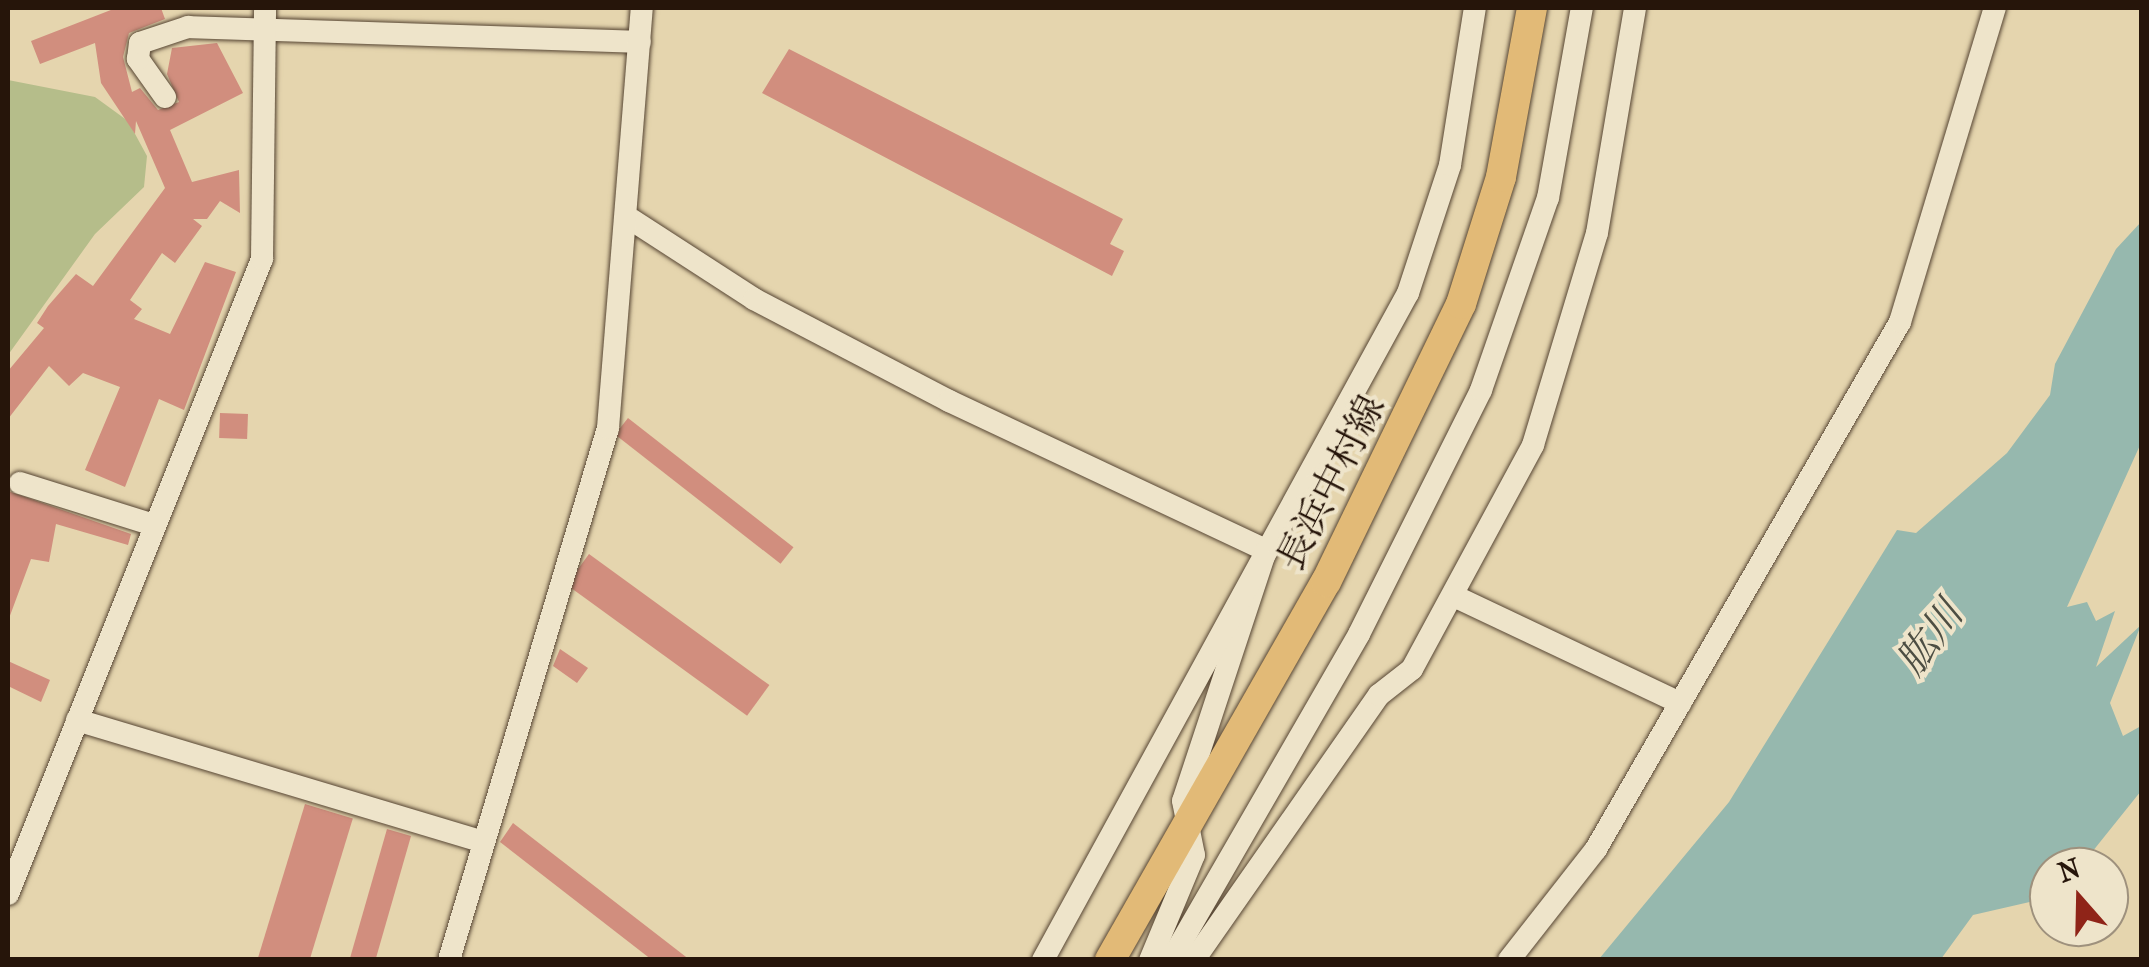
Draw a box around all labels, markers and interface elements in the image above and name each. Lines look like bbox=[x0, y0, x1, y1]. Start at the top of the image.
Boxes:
street label: 長浜中村線 bbox=[1268, 388, 1394, 578]
water label: 肱川 bbox=[1887, 592, 1973, 684]
north arrow bbox=[2029, 847, 2129, 947]
text: N bbox=[2054, 851, 2085, 889]

